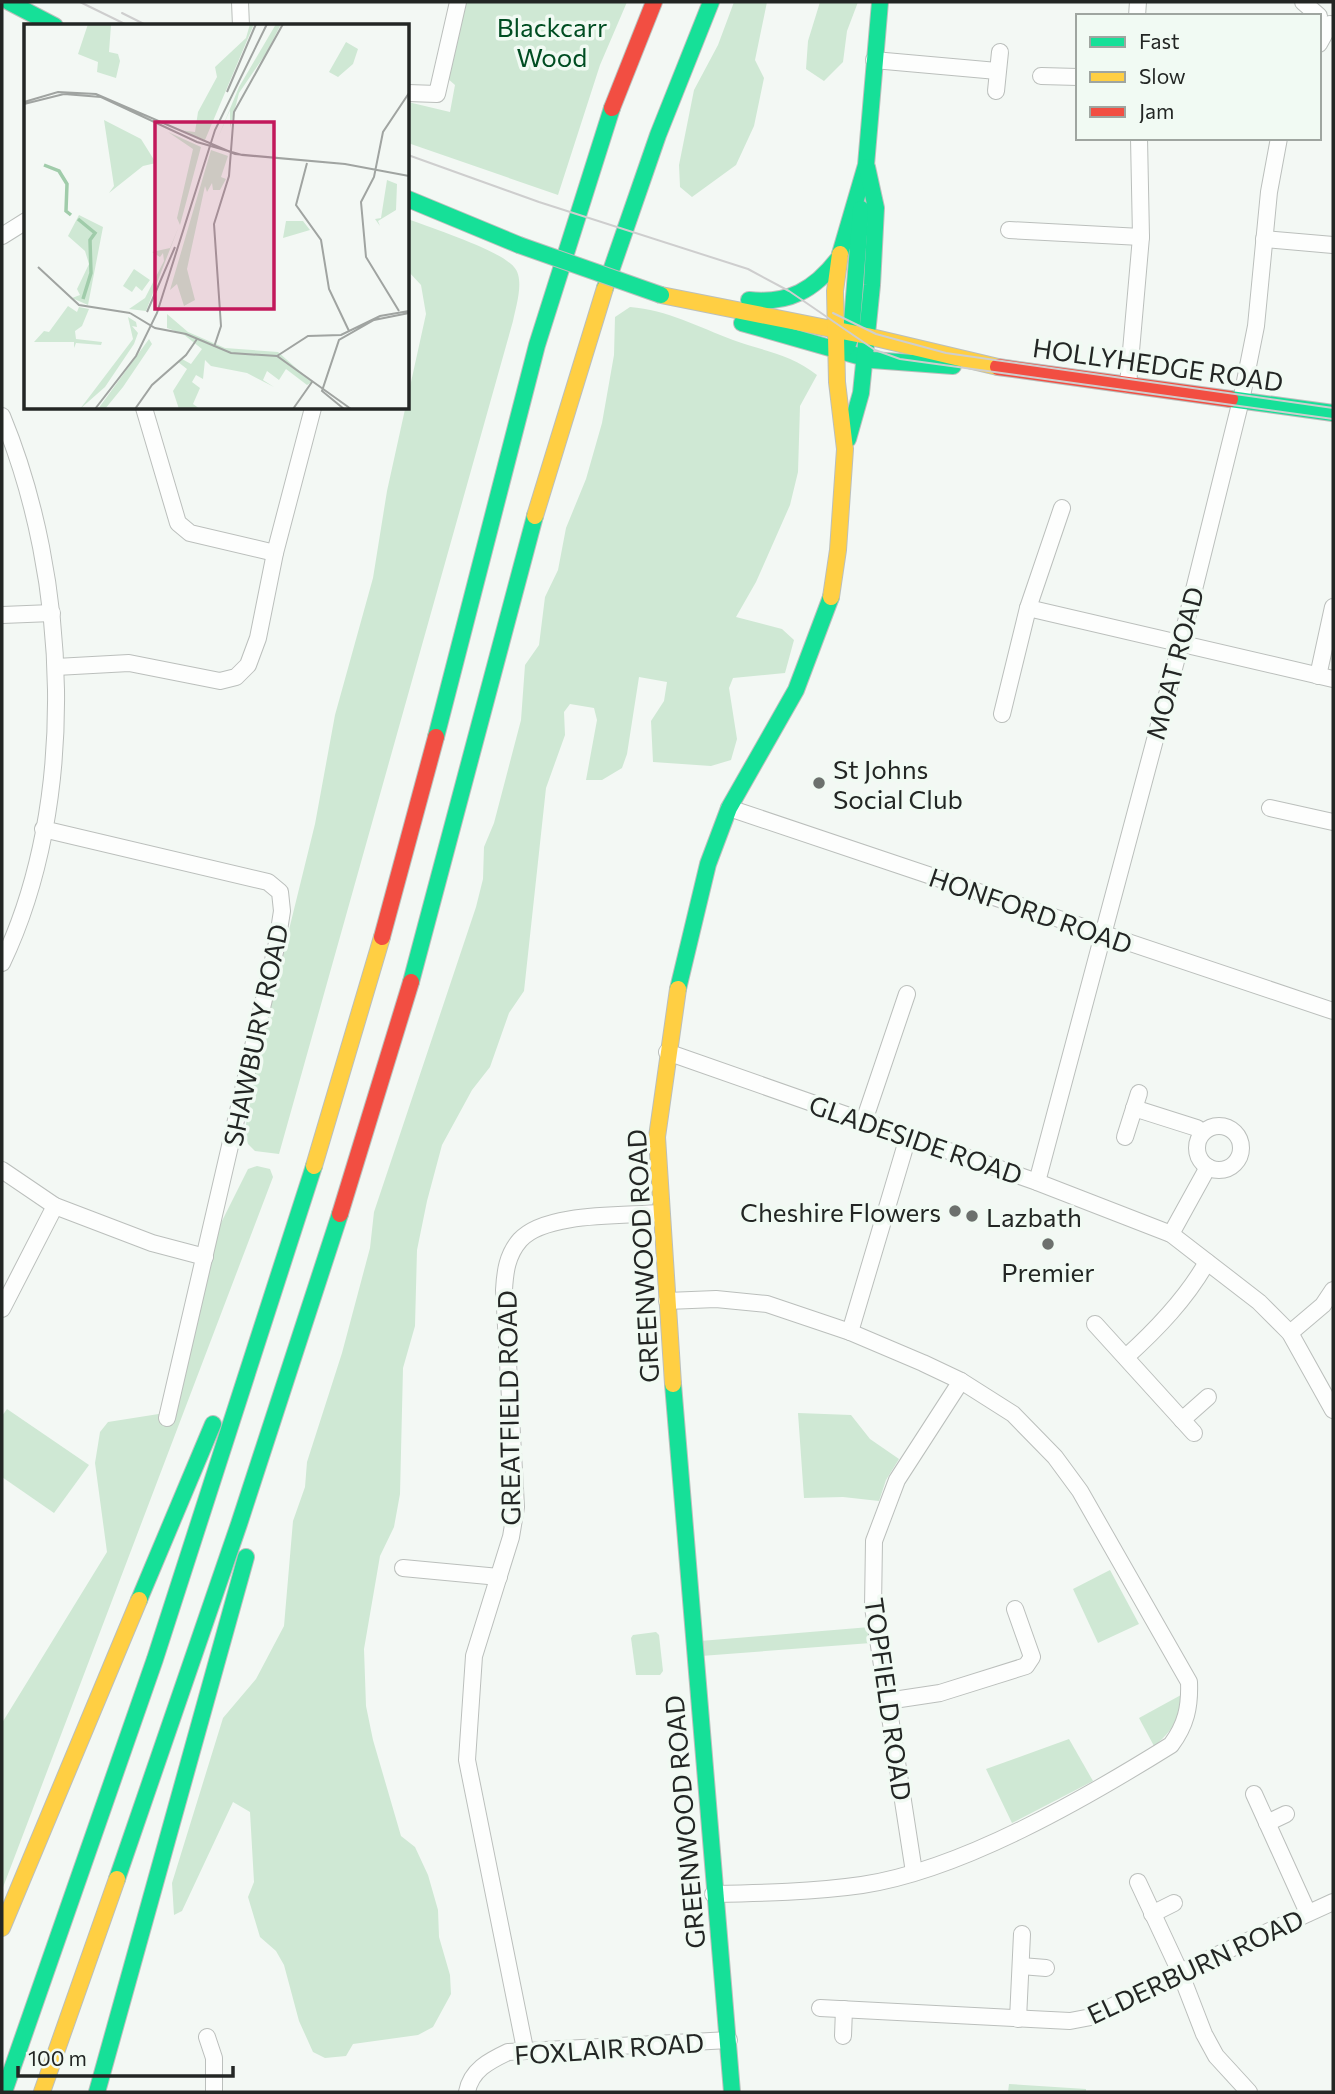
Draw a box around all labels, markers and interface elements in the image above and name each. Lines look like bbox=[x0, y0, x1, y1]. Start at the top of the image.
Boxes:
park label: Blackcarr Wood bbox=[497, 11, 607, 72]
legend bbox=[1076, 14, 1321, 140]
inset map bbox=[24, 24, 410, 410]
text: Fast bbox=[1139, 28, 1180, 53]
text: Slow bbox=[1139, 63, 1186, 88]
text: Jam bbox=[1139, 98, 1174, 123]
street label: HOLLYHEDGE ROAD bbox=[1031, 331, 1285, 397]
street label: MOAT ROAD bbox=[1139, 583, 1209, 743]
place label: St Johns Social Club bbox=[833, 753, 963, 814]
marker: St Johns Social Club bbox=[811, 775, 827, 791]
street label: HONFORD ROAD bbox=[925, 861, 1137, 959]
street label: SHAWBURY ROAD bbox=[216, 921, 294, 1149]
street label: GLADESIDE ROAD bbox=[805, 1088, 1027, 1190]
street label: GREENWOOD ROAD bbox=[620, 1128, 664, 1384]
place label: Cheshire Flowers bbox=[740, 1196, 941, 1227]
place label: Lazbath bbox=[986, 1201, 1082, 1232]
marker: Cheshire Flowers bbox=[947, 1203, 963, 1219]
marker: Lazbath bbox=[964, 1208, 980, 1224]
marker: Premier bbox=[1040, 1236, 1056, 1252]
place label: Premier bbox=[1001, 1256, 1095, 1287]
street label: GREATFIELD ROAD bbox=[490, 1290, 526, 1526]
street label: TOPFIELD ROAD bbox=[859, 1596, 919, 1802]
street label: GREENWOOD ROAD bbox=[657, 1694, 711, 1950]
street label: ELDERBURN ROAD bbox=[1082, 1902, 1308, 2030]
street label: FOXLAIR ROAD bbox=[513, 2026, 705, 2070]
scale bar bbox=[18, 2035, 233, 2078]
text: 100 m bbox=[28, 2045, 87, 2070]

